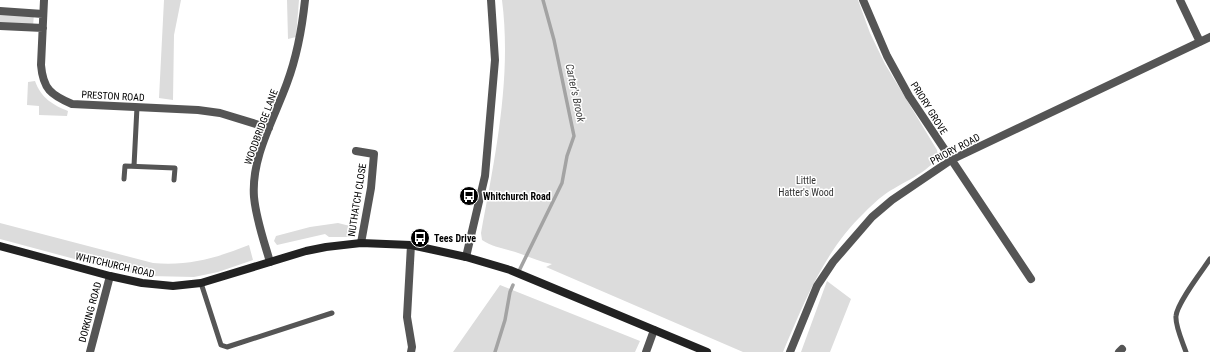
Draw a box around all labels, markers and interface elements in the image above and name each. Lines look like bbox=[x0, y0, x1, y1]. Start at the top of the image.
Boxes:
water label: Carter's Brook bbox=[562, 63, 588, 124]
street label: PRIORY GROVE bbox=[909, 80, 949, 136]
street label: WOODBRIDGE LANE bbox=[242, 88, 280, 166]
street label: PRESTON ROAD bbox=[81, 89, 145, 103]
street label: PRIORY ROAD bbox=[928, 131, 982, 167]
street label: NUTHATCH CLOSE bbox=[346, 163, 368, 237]
park label: Little Hatter's Wood bbox=[778, 175, 834, 198]
bus stop icon: Whitchurch Road bbox=[458, 185, 480, 207]
place label: Whitchurch Road bbox=[483, 191, 551, 202]
bus stop icon: Tees Drive bbox=[409, 227, 431, 249]
place label: Tees Drive bbox=[434, 233, 476, 244]
street label: WHITCHURCH ROAD bbox=[74, 251, 156, 280]
street label: DORKING ROAD bbox=[77, 280, 103, 343]

